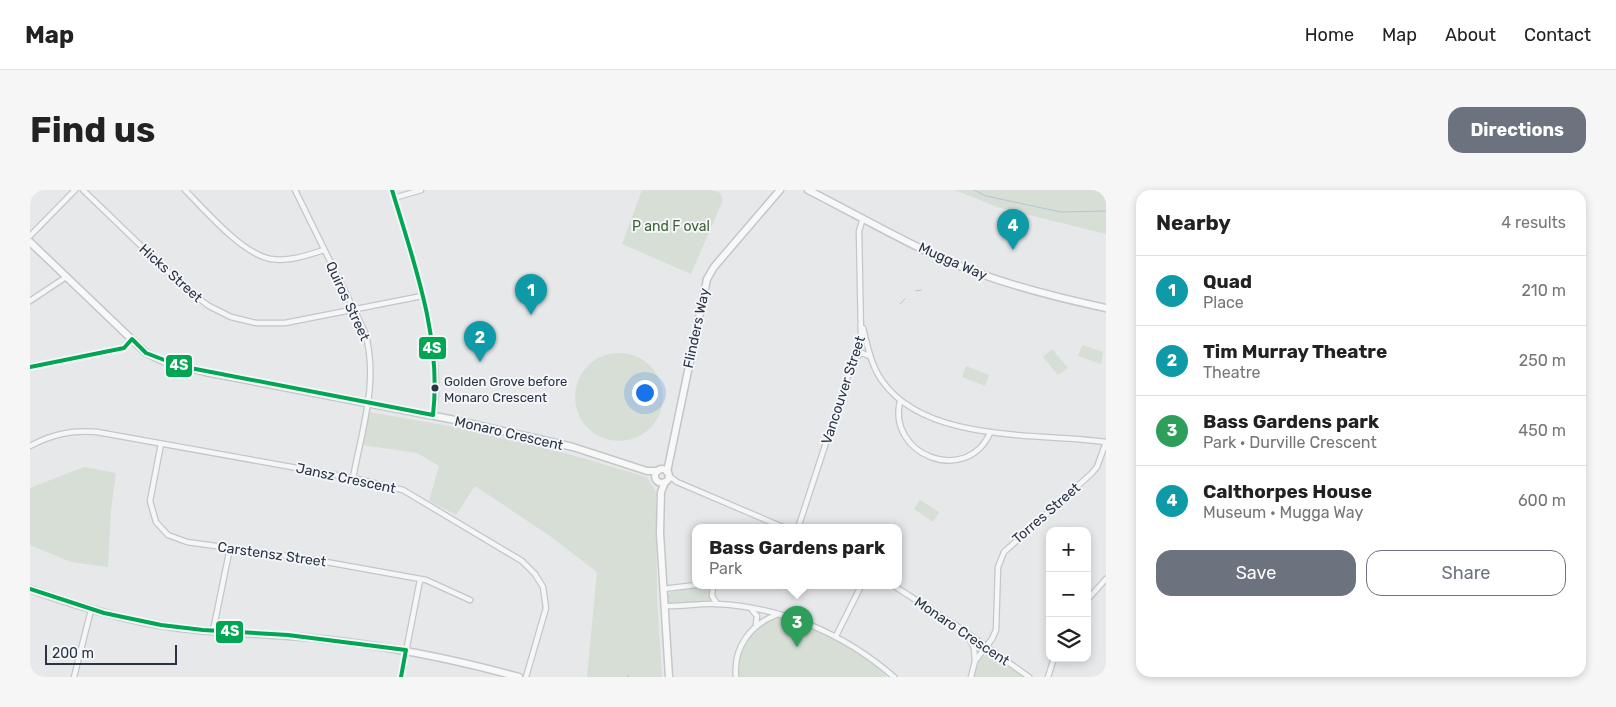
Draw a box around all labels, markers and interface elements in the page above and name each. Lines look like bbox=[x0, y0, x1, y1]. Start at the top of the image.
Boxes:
text: Map bbox=[25, 21, 74, 49]
text: Home bbox=[1305, 24, 1354, 46]
text: Map bbox=[1382, 24, 1417, 46]
text: About bbox=[1445, 24, 1496, 46]
text: Contact bbox=[1524, 24, 1591, 46]
button: Directions bbox=[1448, 107, 1586, 153]
text: Find us bbox=[30, 109, 155, 151]
pin: 4 bbox=[997, 209, 1029, 250]
text: Nearby bbox=[1156, 210, 1231, 235]
text: 4 results bbox=[1501, 213, 1566, 232]
park label: P and F oval bbox=[632, 218, 710, 235]
street label: Mugga Way bbox=[916, 239, 990, 284]
street label: Hicks Street bbox=[136, 241, 206, 307]
street label: Quiros Street bbox=[322, 259, 374, 344]
text: Quad bbox=[1203, 270, 1252, 293]
pin: 1 bbox=[515, 274, 547, 315]
text: 1 bbox=[1168, 281, 1176, 300]
text: 210 m bbox=[1521, 281, 1566, 300]
street label: Flinders Way bbox=[680, 286, 713, 370]
text: Place bbox=[1203, 293, 1244, 312]
pin: 2 bbox=[464, 321, 496, 362]
street label: Vancouver Street bbox=[818, 333, 869, 447]
line badge: 4S bbox=[418, 336, 447, 360]
text: 4S bbox=[423, 340, 441, 357]
text: Tim Murray Theatre bbox=[1203, 340, 1387, 363]
text: 2 bbox=[1167, 351, 1177, 370]
text: 250 m bbox=[1519, 351, 1566, 370]
line badge: 4S bbox=[165, 354, 193, 378]
text: 4S bbox=[170, 357, 188, 374]
text: Theatre bbox=[1203, 363, 1261, 382]
place label: Golden Grove before Monaro Crescent bbox=[444, 374, 567, 405]
your location bbox=[632, 380, 658, 406]
marker: Golden Grove before Monaro Crescent bbox=[430, 383, 440, 393]
text: Bass Gardens park bbox=[1203, 410, 1379, 433]
street label: Monaro Crescent bbox=[453, 413, 565, 454]
text: 3 bbox=[1167, 421, 1177, 440]
text: 450 m bbox=[1518, 421, 1566, 440]
text: Park · Durville Crescent bbox=[1203, 433, 1377, 452]
street label: Jansz Crescent bbox=[294, 460, 398, 497]
street label: Torres Street bbox=[1009, 479, 1084, 547]
text: Calthorpes House bbox=[1203, 480, 1372, 503]
text: 4 bbox=[1167, 491, 1177, 510]
text: 600 m bbox=[1518, 491, 1566, 510]
text: Museum · Mugga Way bbox=[1203, 503, 1363, 522]
popup bbox=[692, 524, 902, 589]
map controls bbox=[1046, 527, 1091, 662]
button: + bbox=[1046, 527, 1091, 572]
text: Bass Gardens park bbox=[709, 536, 885, 559]
street label: Carstensz Street bbox=[217, 538, 328, 571]
button: Save bbox=[1156, 550, 1356, 596]
button: Share bbox=[1366, 550, 1566, 596]
text: Park bbox=[709, 559, 742, 578]
button: − bbox=[1046, 572, 1091, 617]
street label: Monaro Crescent bbox=[911, 593, 1013, 670]
pin: 3 bbox=[781, 606, 813, 647]
button: layers bbox=[1046, 617, 1091, 662]
line badge: 4S bbox=[215, 620, 244, 644]
text: 4S bbox=[221, 623, 239, 640]
scale bar bbox=[45, 642, 178, 665]
text: 200 m bbox=[52, 645, 94, 662]

